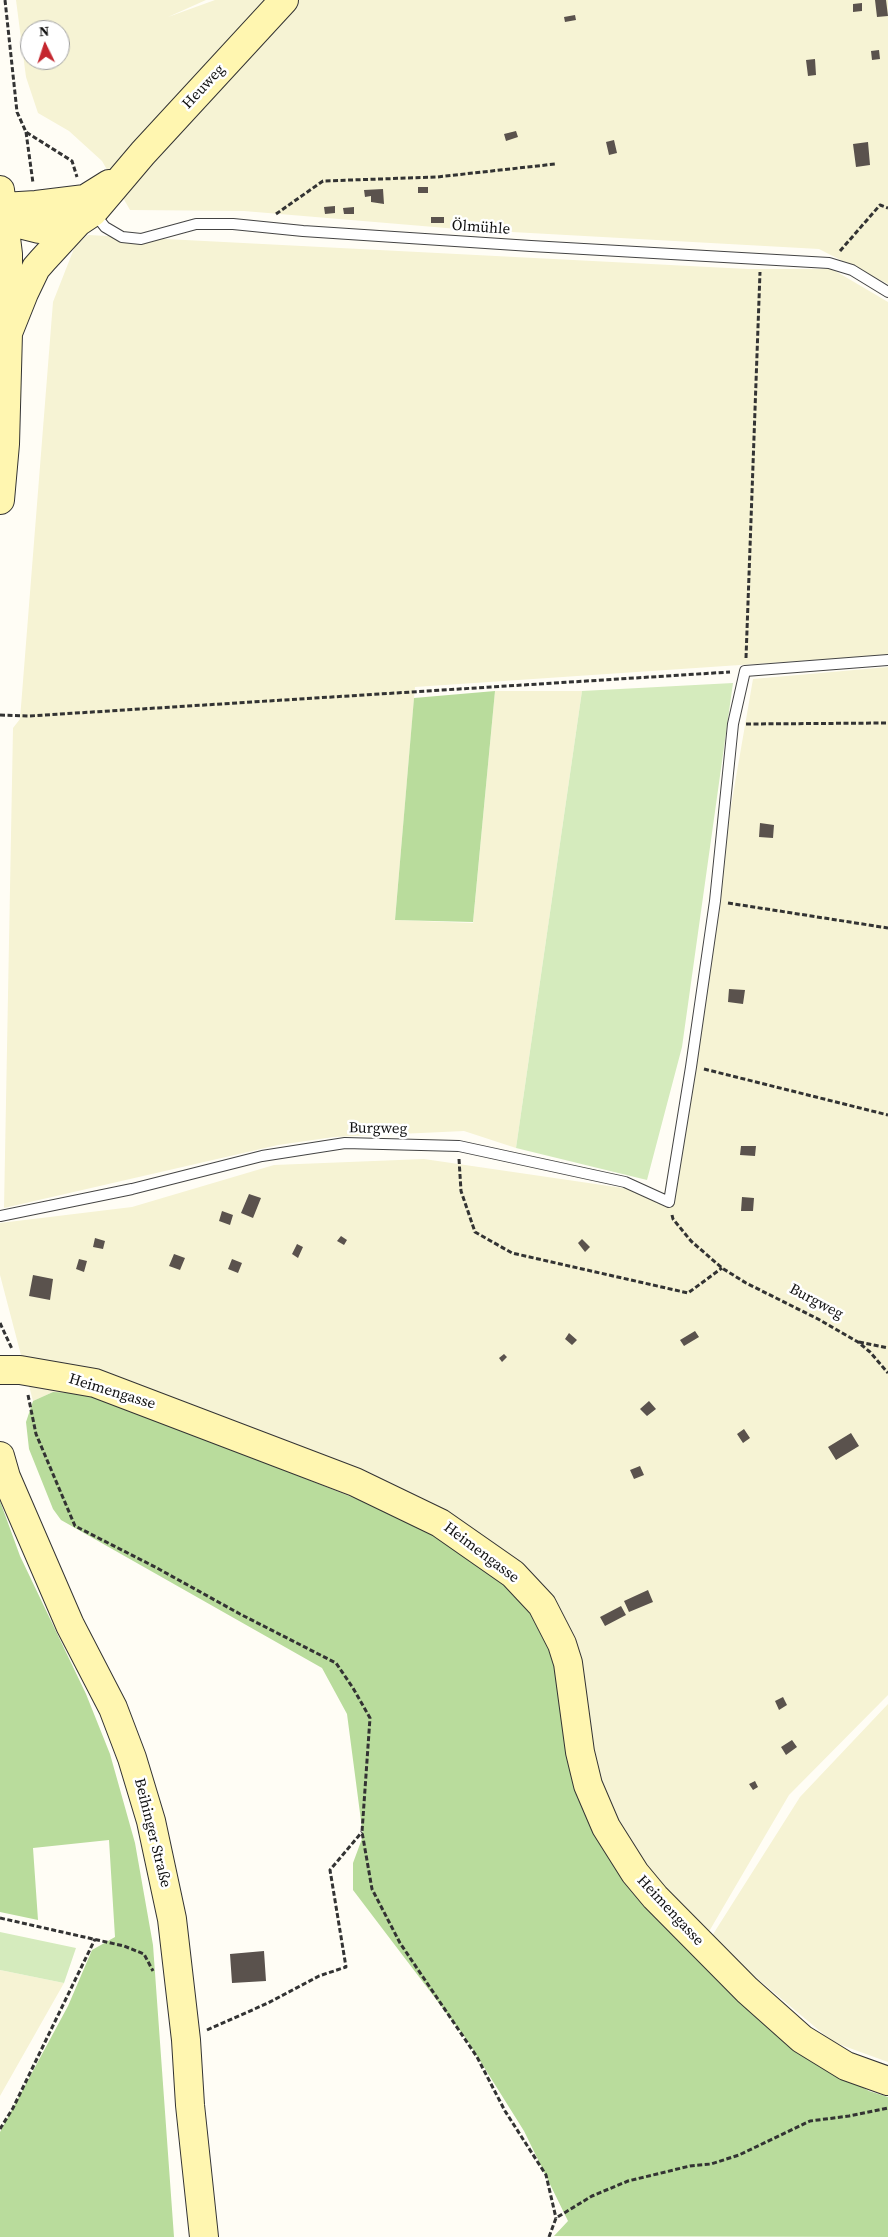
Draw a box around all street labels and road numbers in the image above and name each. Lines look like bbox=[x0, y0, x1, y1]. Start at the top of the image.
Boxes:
street label: Heuweg bbox=[179, 61, 229, 113]
street label: Ölmühle bbox=[451, 217, 511, 239]
street label: Burgweg bbox=[349, 1119, 407, 1139]
street label: Burgweg bbox=[786, 1280, 846, 1324]
street label: Heimengasse bbox=[66, 1370, 158, 1414]
street label: Heimengasse bbox=[440, 1519, 522, 1587]
street label: Beihinger Straße bbox=[130, 1776, 174, 1890]
street label: Heimengasse bbox=[633, 1872, 707, 1950]

